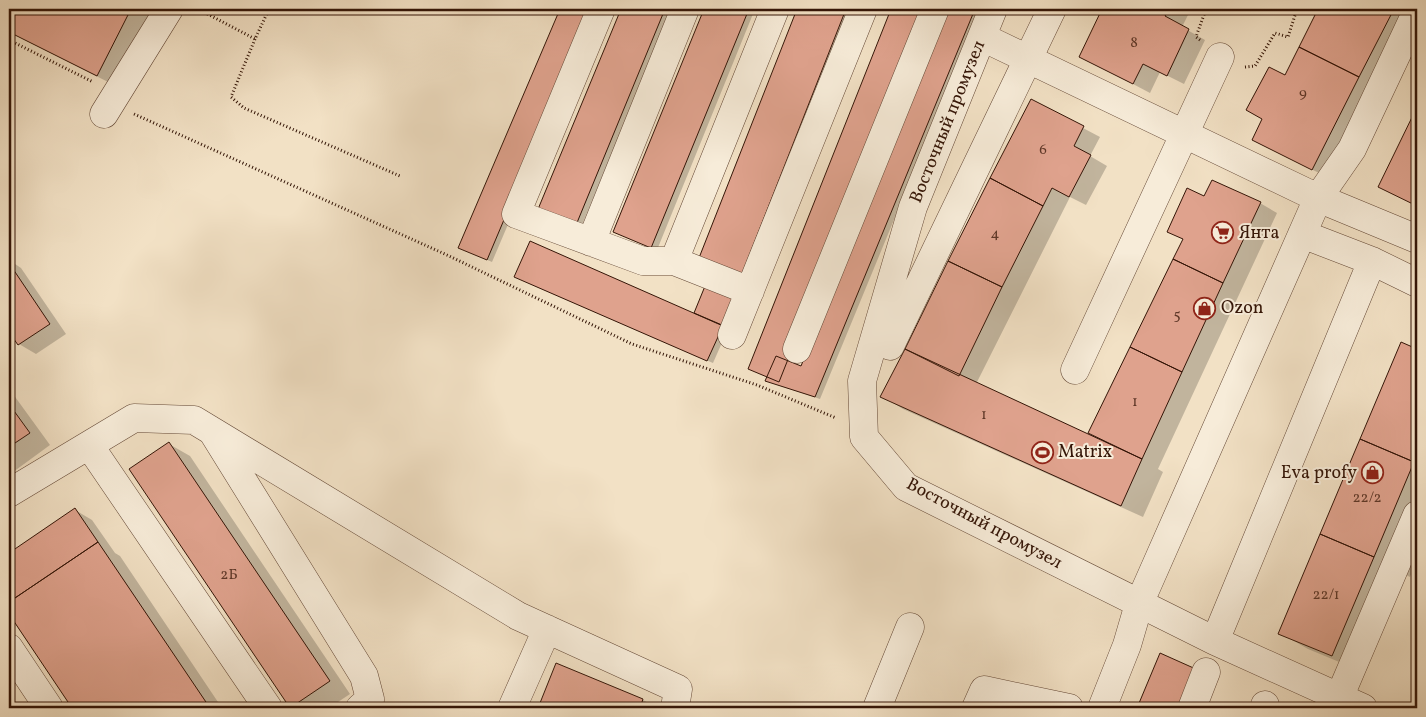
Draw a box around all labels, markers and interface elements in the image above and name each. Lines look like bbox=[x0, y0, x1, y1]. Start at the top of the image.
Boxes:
house number: 8 bbox=[1130, 33, 1138, 54]
street label: Восточный промузел bbox=[904, 37, 992, 207]
house number: 9 bbox=[1299, 83, 1307, 104]
house number: 6 bbox=[1039, 140, 1047, 161]
supermarket icon: Янта bbox=[1211, 221, 1235, 245]
place label: Янта bbox=[1239, 221, 1279, 246]
house number: 4 bbox=[991, 224, 1000, 245]
shop icon: Ozon bbox=[1193, 296, 1217, 320]
place label: Ozon bbox=[1221, 296, 1264, 321]
house number: 5 bbox=[1173, 305, 1181, 326]
house number: 1 bbox=[1132, 392, 1138, 413]
house number: 1 bbox=[981, 405, 987, 426]
sports icon: Matrix bbox=[1030, 440, 1054, 464]
place label: Matrix bbox=[1058, 440, 1112, 465]
place label: Eva profy bbox=[1281, 461, 1357, 486]
shop icon: Eva profy bbox=[1361, 461, 1385, 485]
street label: Восточный промузел bbox=[902, 472, 1067, 576]
house number: 22/2 bbox=[1353, 488, 1381, 509]
house number: 2Б bbox=[220, 565, 238, 586]
house number: 22/1 bbox=[1313, 585, 1339, 606]

